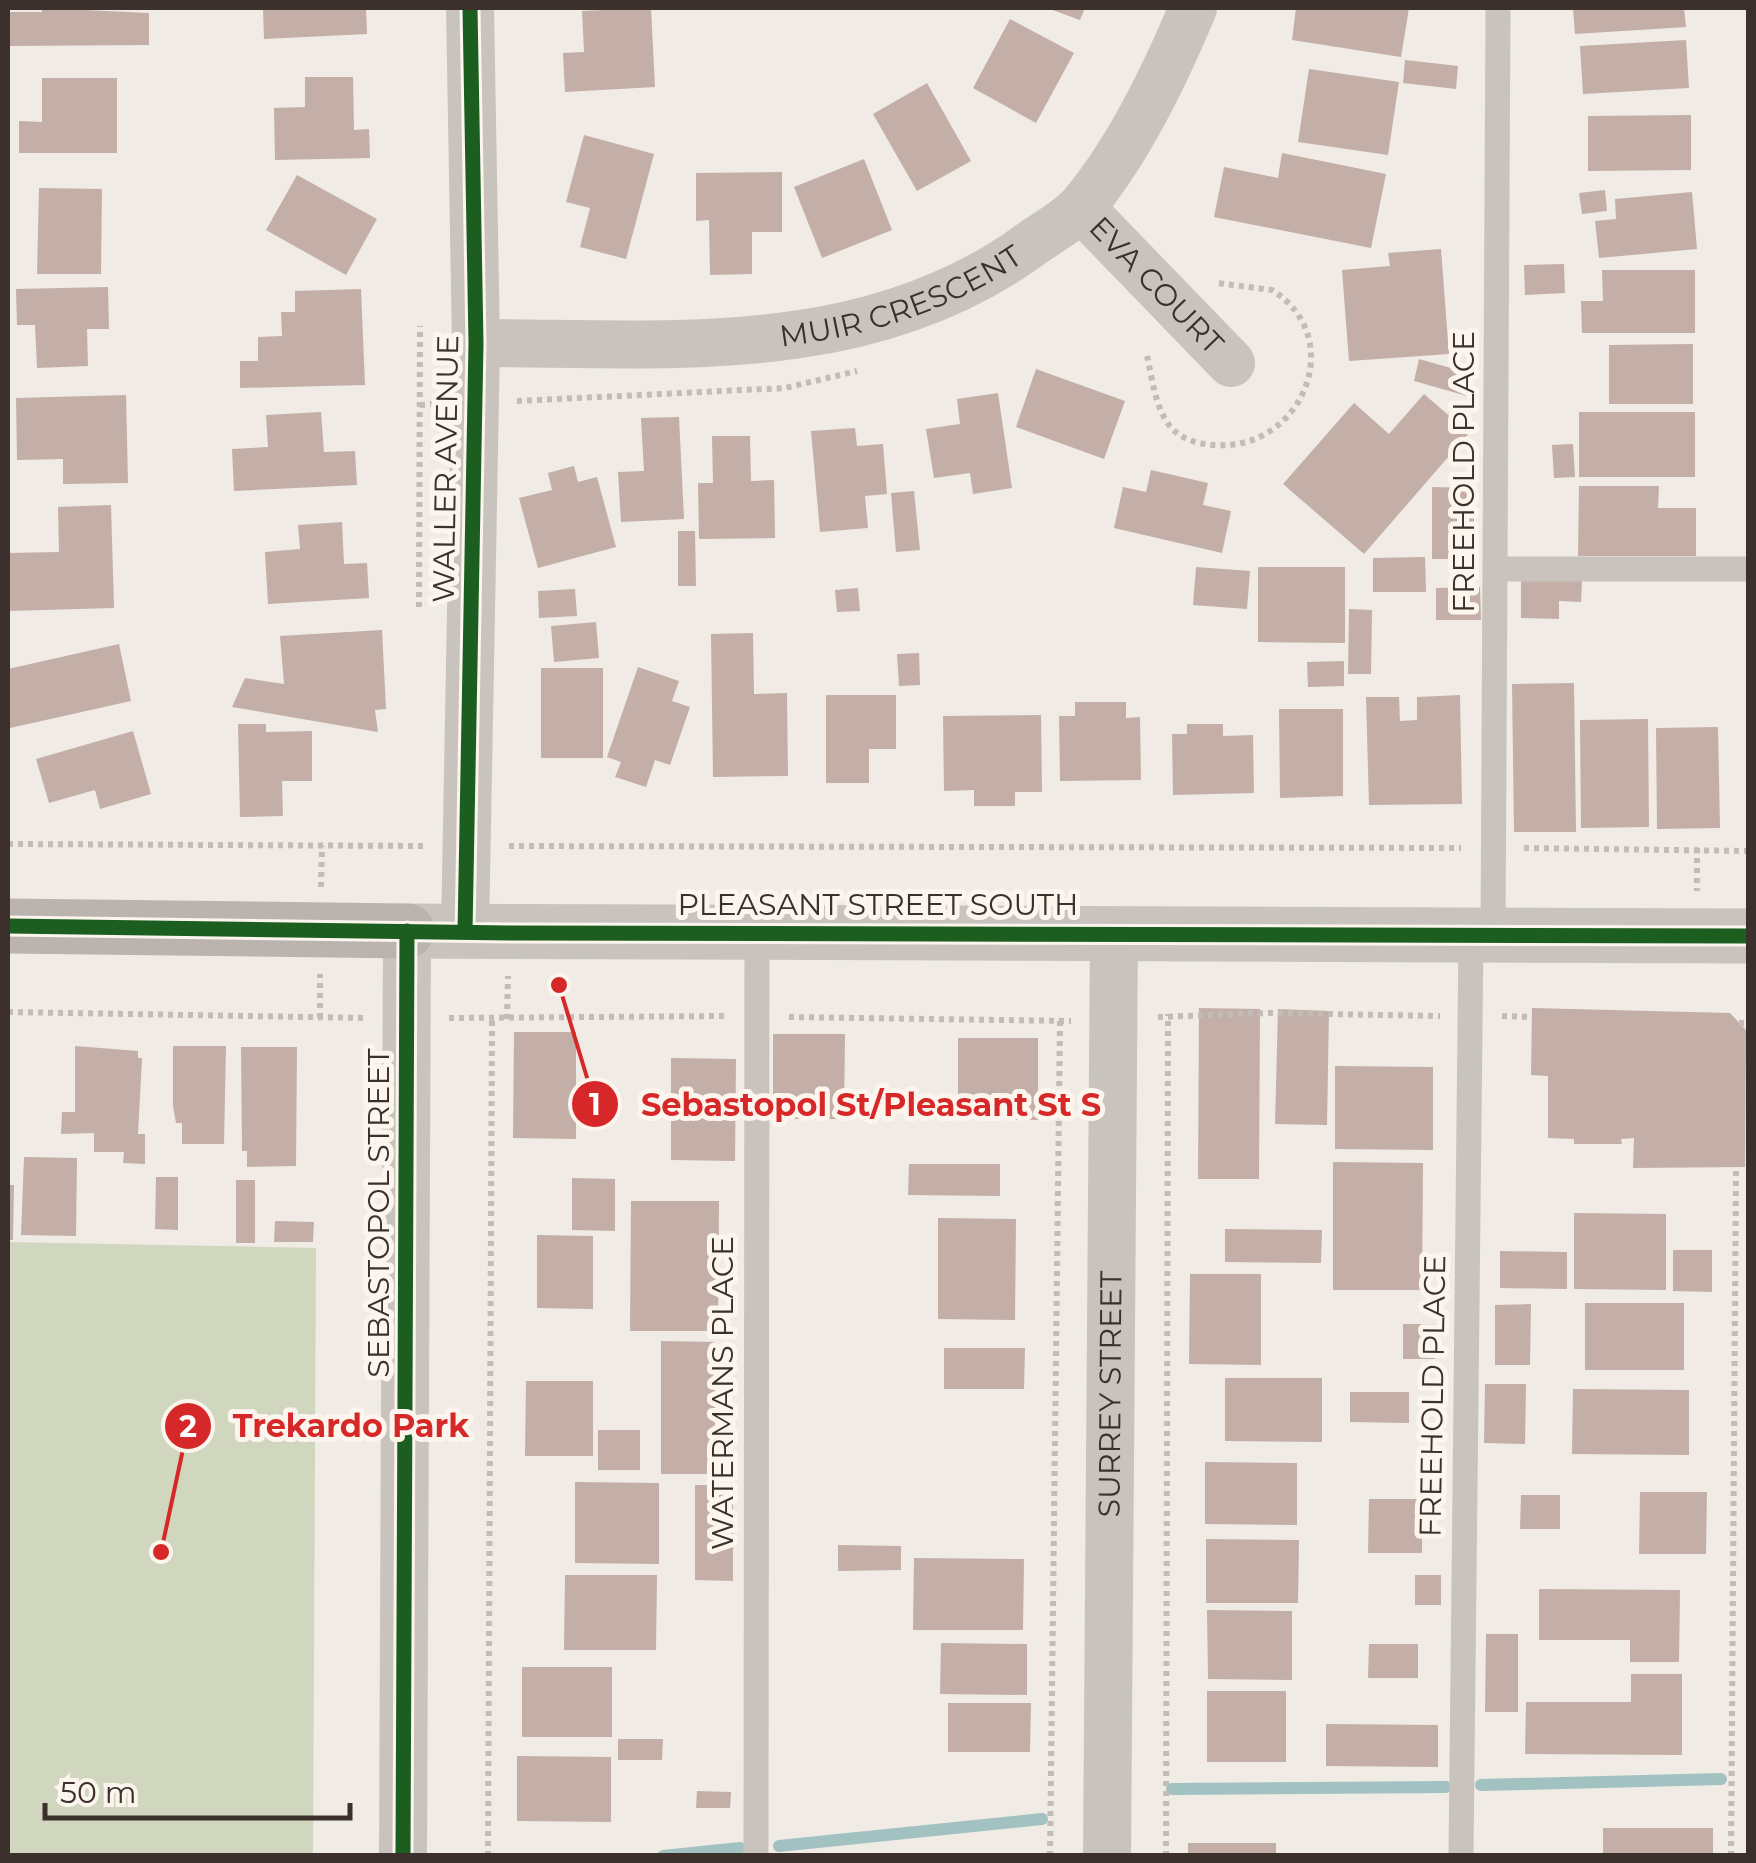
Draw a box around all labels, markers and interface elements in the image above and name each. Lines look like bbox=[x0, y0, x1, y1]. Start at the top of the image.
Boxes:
street label: EVA COURT bbox=[1082, 209, 1232, 362]
street label: MUIR CRESCENT bbox=[777, 237, 1029, 355]
street label: FREEHOLD PLACE bbox=[1445, 331, 1482, 613]
street label: WALLER AVENUE bbox=[425, 335, 466, 603]
street label: PLEASANT STREET SOUTH bbox=[678, 886, 1078, 923]
street label: SEBASTOPOL STREET bbox=[360, 1048, 397, 1378]
callout: Sebastopol St/Pleasant St S bbox=[570, 1073, 1121, 1135]
text: Sebastopol St/Pleasant St S bbox=[641, 1085, 1101, 1124]
text: 1 bbox=[589, 1086, 601, 1123]
street label: WATERMANS PLACE bbox=[704, 1236, 741, 1550]
street label: FREEHOLD PLACE bbox=[1412, 1255, 1453, 1537]
street label: SURREY STREET bbox=[1091, 1270, 1129, 1518]
callout: Trekardo Park bbox=[163, 1395, 489, 1457]
text: Trekardo Park bbox=[233, 1406, 470, 1445]
text: 2 bbox=[179, 1408, 197, 1445]
scale bar bbox=[45, 1758, 350, 1820]
text: 50 m bbox=[60, 1774, 137, 1811]

